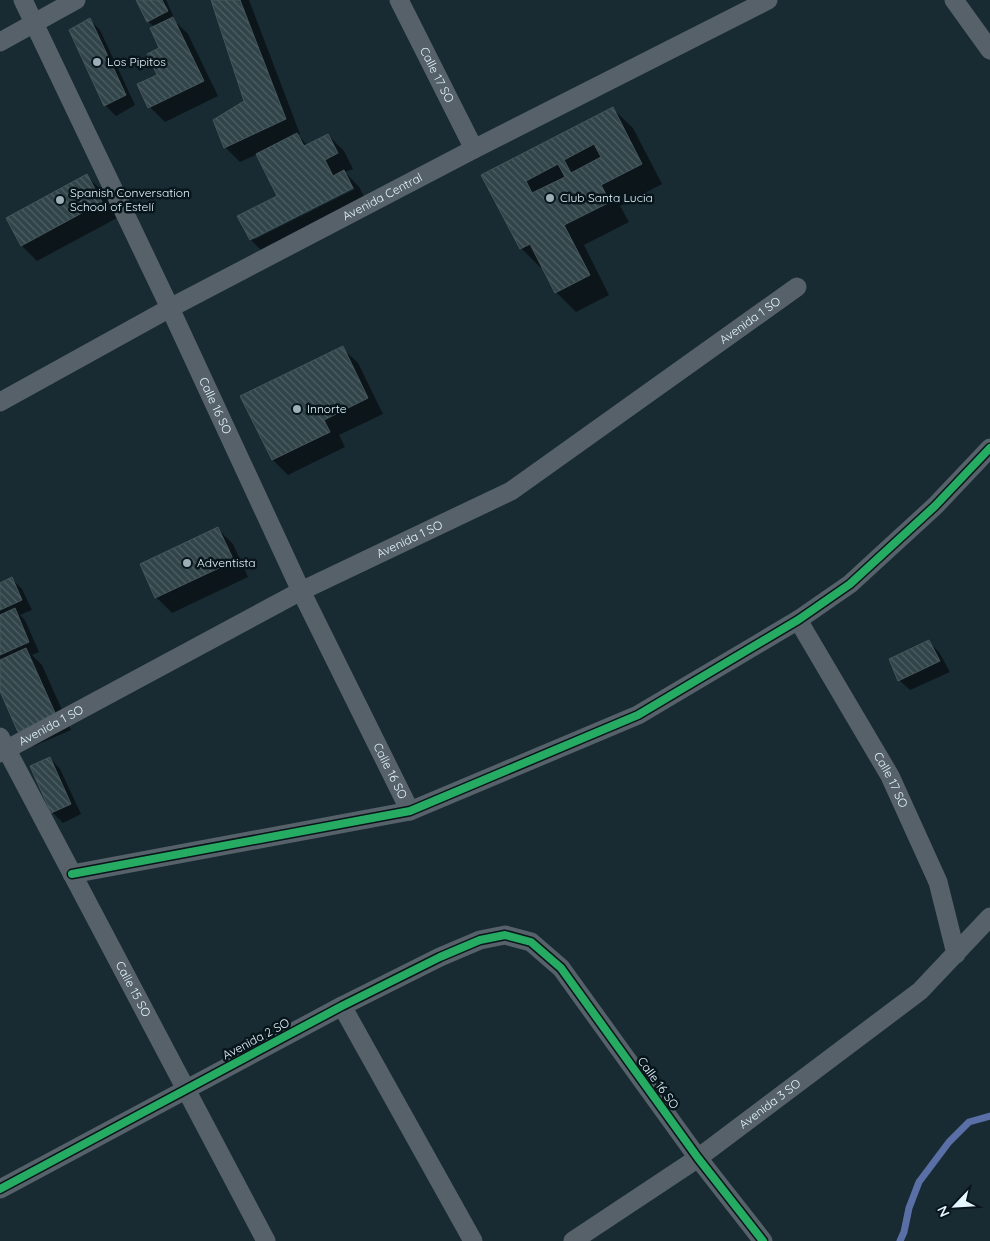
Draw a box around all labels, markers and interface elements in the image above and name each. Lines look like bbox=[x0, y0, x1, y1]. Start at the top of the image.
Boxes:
street label: Calle 17 SO bbox=[417, 44, 457, 105]
place label: Los Pipitos bbox=[107, 54, 166, 69]
marker: Los Pipitos bbox=[91, 56, 103, 68]
street label: Avenida Central bbox=[340, 169, 425, 223]
place label: Spanish Conversation School of Estelí bbox=[70, 185, 190, 214]
place label: Club Santa Lucia bbox=[560, 190, 653, 205]
marker: Club Santa Lucia bbox=[544, 192, 556, 204]
marker: Spanish Conversation School of Estelí bbox=[54, 194, 66, 206]
street label: Avenida 1 SO bbox=[716, 293, 783, 347]
street label: Calle 16 SO bbox=[196, 375, 235, 436]
place label: Innorte bbox=[307, 401, 347, 416]
marker: Innorte bbox=[291, 403, 303, 415]
street label: Avenida 1 SO bbox=[374, 517, 445, 561]
place label: Adventista bbox=[197, 555, 256, 570]
marker: Adventista bbox=[181, 557, 193, 569]
street label: Avenida 1 SO bbox=[16, 702, 86, 749]
street label: Calle 16 SO bbox=[370, 740, 411, 801]
street label: Calle 17 SO bbox=[871, 749, 911, 810]
street label: Calle 15 SO bbox=[113, 958, 154, 1019]
street label: Avenida 2 SO bbox=[220, 1015, 292, 1062]
street label: Calle 16 SO bbox=[635, 1054, 682, 1112]
street label: Avenida 3 SO bbox=[736, 1075, 803, 1132]
north arrow bbox=[930, 1181, 980, 1231]
text: N bbox=[933, 1203, 954, 1220]

